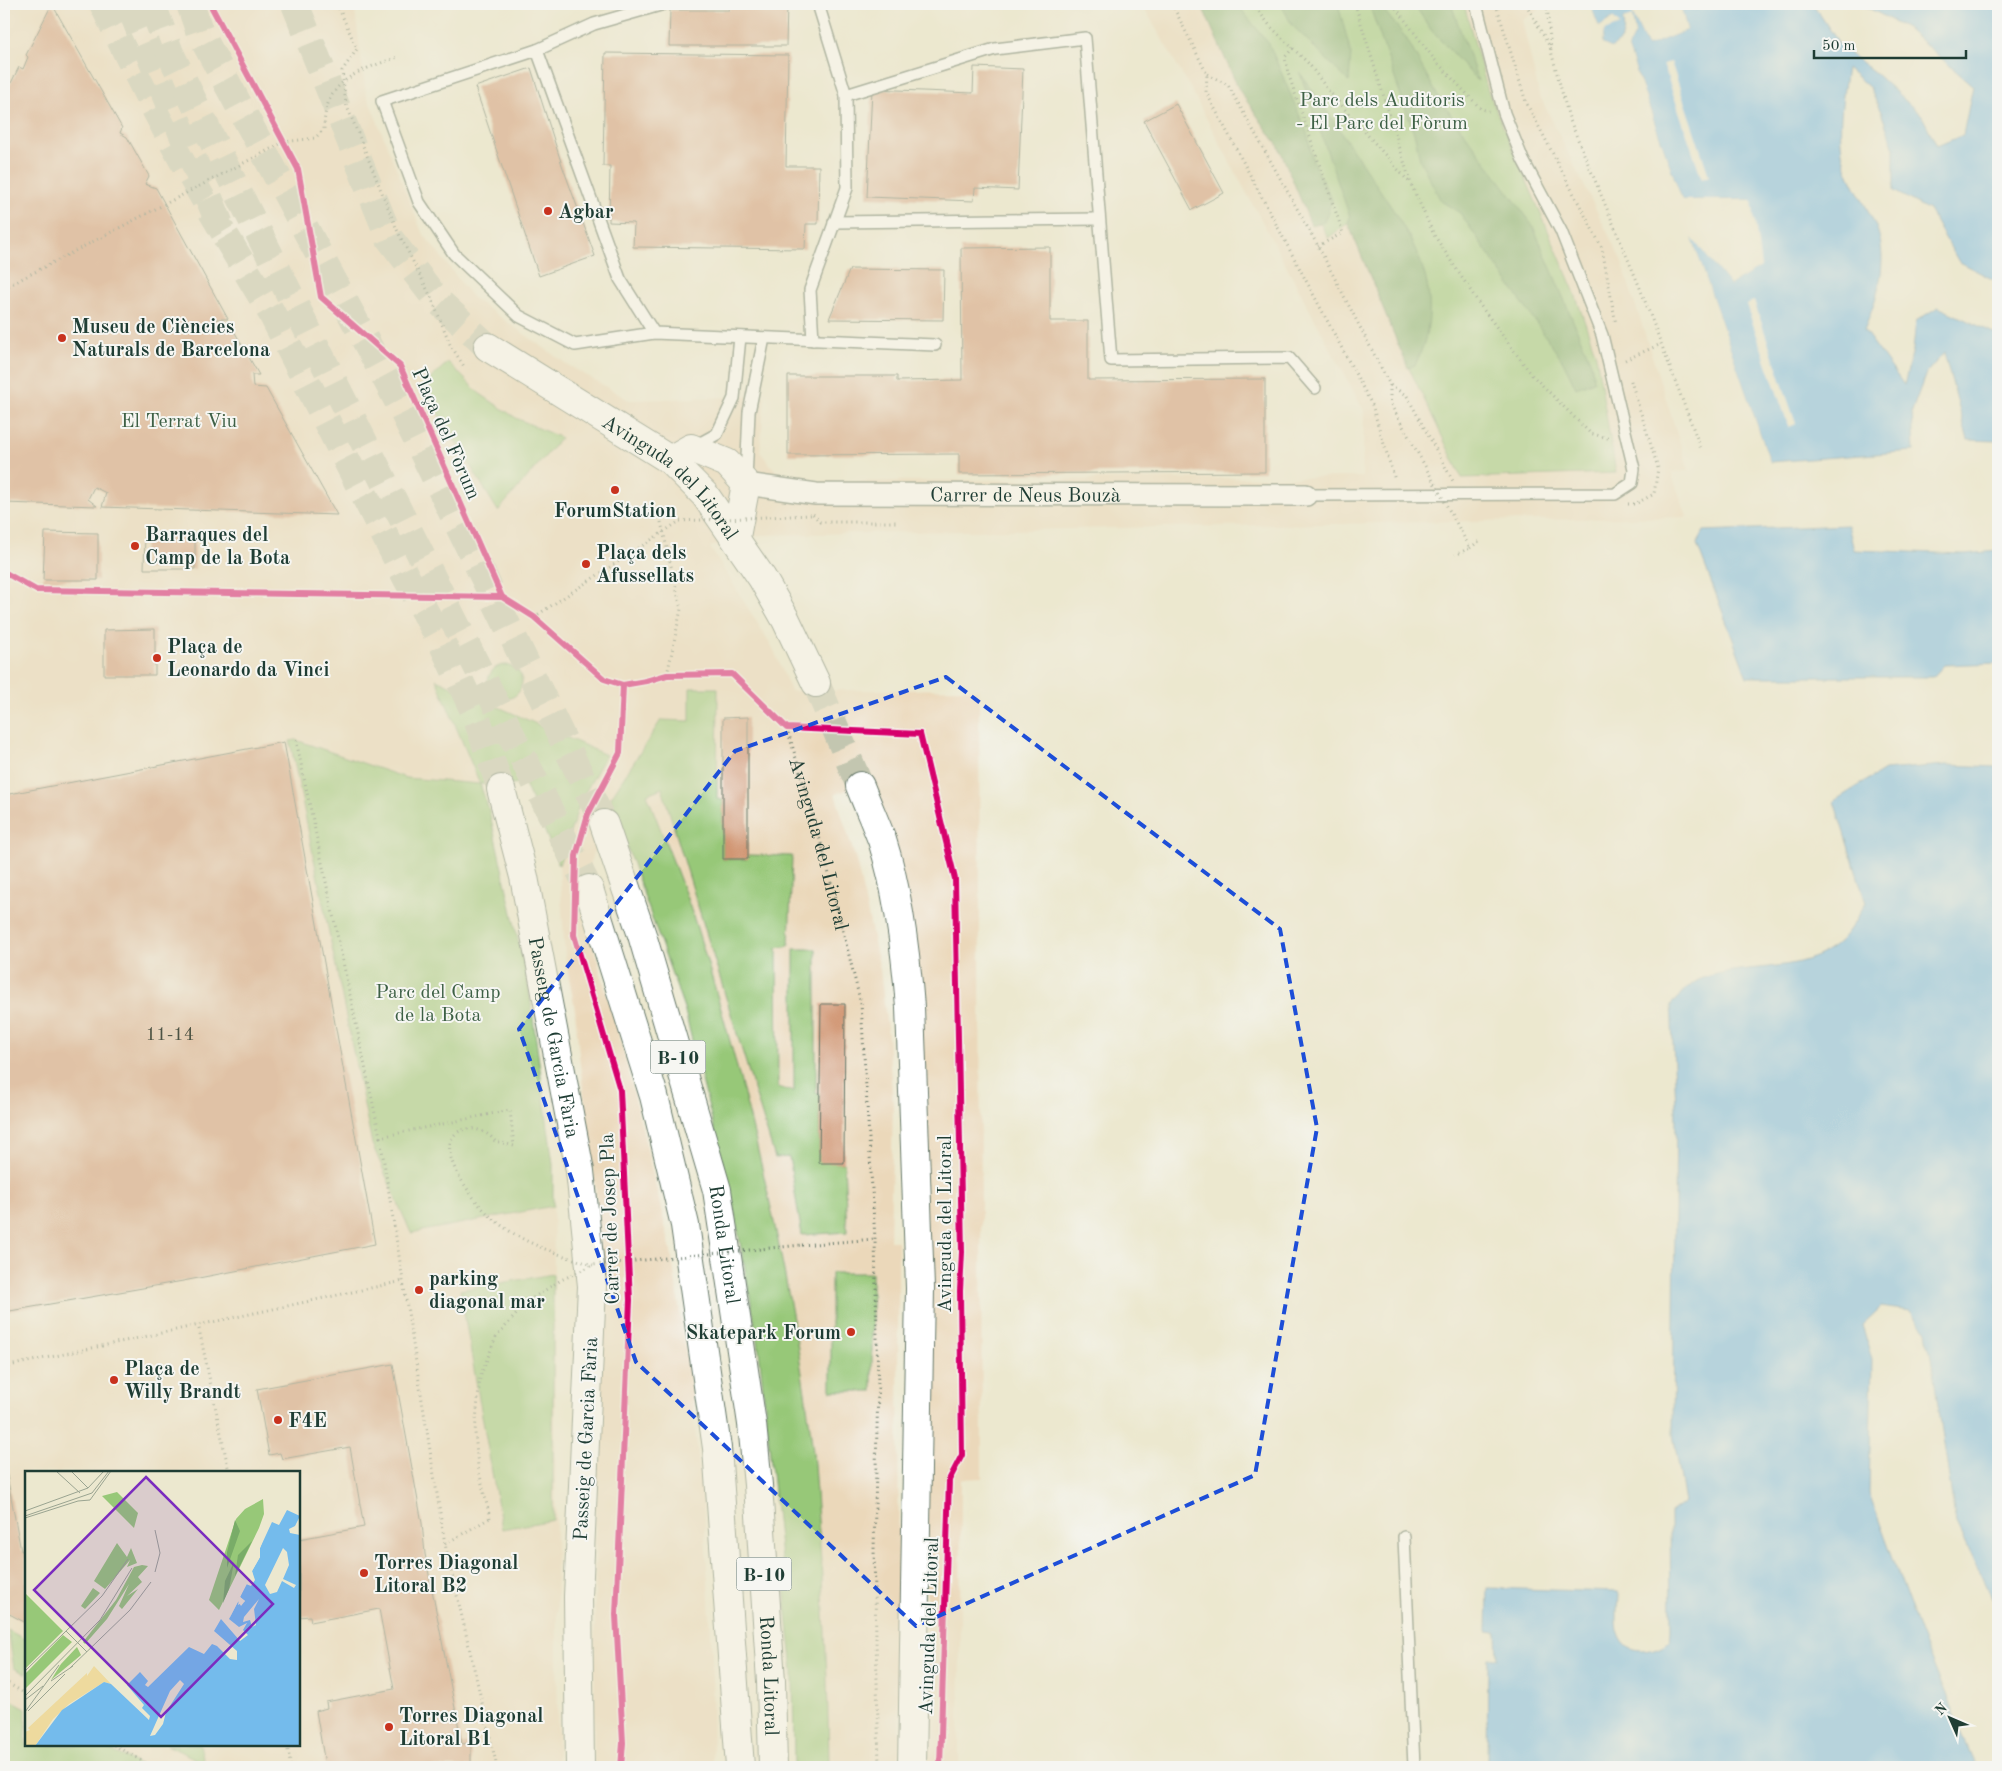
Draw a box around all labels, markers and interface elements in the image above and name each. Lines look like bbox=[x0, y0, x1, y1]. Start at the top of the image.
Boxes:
scale bar bbox=[1814, 28, 1967, 60]
text: 50 m bbox=[1822, 39, 1856, 54]
park label: Parc dels Auditoris - El Parc del Fòrum bbox=[1296, 91, 1468, 134]
place label: Agbar bbox=[558, 203, 614, 223]
marker: Agbar bbox=[542, 205, 554, 217]
place label: Museu de Ciències Naturals de Barcelona bbox=[72, 318, 270, 361]
marker: Museu de Ciències Naturals de Barcelona bbox=[56, 332, 68, 344]
street label: Plaça del Fòrum bbox=[407, 365, 483, 503]
park label: El Terrat Viu bbox=[121, 412, 238, 432]
street label: Avinguda del Litoral bbox=[598, 412, 741, 544]
marker: ForumStation bbox=[609, 484, 621, 496]
street label: Carrer de Neus Bouzà bbox=[930, 486, 1121, 507]
place label: ForumStation bbox=[554, 502, 676, 522]
place label: Barraques del Camp de la Bota bbox=[145, 526, 290, 569]
marker: Barraques del Camp de la Bota bbox=[129, 540, 141, 552]
place label: Plaça dels Afussellats bbox=[596, 544, 694, 587]
marker: Plaça dels Afussellats bbox=[580, 558, 592, 570]
place label: Plaça de Leonardo da Vinci bbox=[167, 638, 329, 681]
marker: Plaça de Leonardo da Vinci bbox=[151, 652, 163, 664]
street label: Avinguda del Litoral bbox=[784, 755, 850, 932]
street label: Passeig de Garcia Fària bbox=[524, 935, 582, 1140]
park label: Parc del Camp de la Bota bbox=[375, 983, 501, 1026]
house number: 11-14 bbox=[146, 1026, 194, 1044]
road number: B-10 bbox=[650, 1040, 706, 1074]
street label: Carrer de Josep Pla bbox=[598, 1133, 624, 1305]
street label: Avinguda del Litoral bbox=[936, 1135, 956, 1313]
street label: Ronda Litoral bbox=[704, 1184, 742, 1306]
place label: parking diagonal mar bbox=[429, 1270, 545, 1313]
marker: parking diagonal mar bbox=[413, 1284, 425, 1296]
place label: Skatepark Forum bbox=[686, 1324, 841, 1344]
marker: Skatepark Forum bbox=[845, 1326, 857, 1338]
street label: Passeig de Garcia Fària bbox=[572, 1337, 602, 1542]
place label: Plaça de Willy Brandt bbox=[124, 1360, 241, 1403]
marker: Plaça de Willy Brandt bbox=[108, 1374, 120, 1386]
place label: F4E bbox=[288, 1412, 327, 1432]
marker: F4E bbox=[272, 1414, 284, 1426]
inset map bbox=[25, 1471, 300, 1746]
street label: Avinguda del Litoral bbox=[917, 1537, 943, 1715]
place label: Torres Diagonal Litoral B2 bbox=[374, 1554, 519, 1597]
road number: B-10 bbox=[736, 1558, 792, 1590]
marker: Torres Diagonal Litoral B2 bbox=[358, 1567, 370, 1579]
street label: Ronda Litoral bbox=[755, 1615, 780, 1736]
north arrow bbox=[1924, 1694, 1974, 1744]
text: N bbox=[1933, 1701, 1950, 1718]
place label: Torres Diagonal Litoral B1 bbox=[399, 1707, 544, 1750]
marker: Torres Diagonal Litoral B1 bbox=[383, 1721, 395, 1733]

